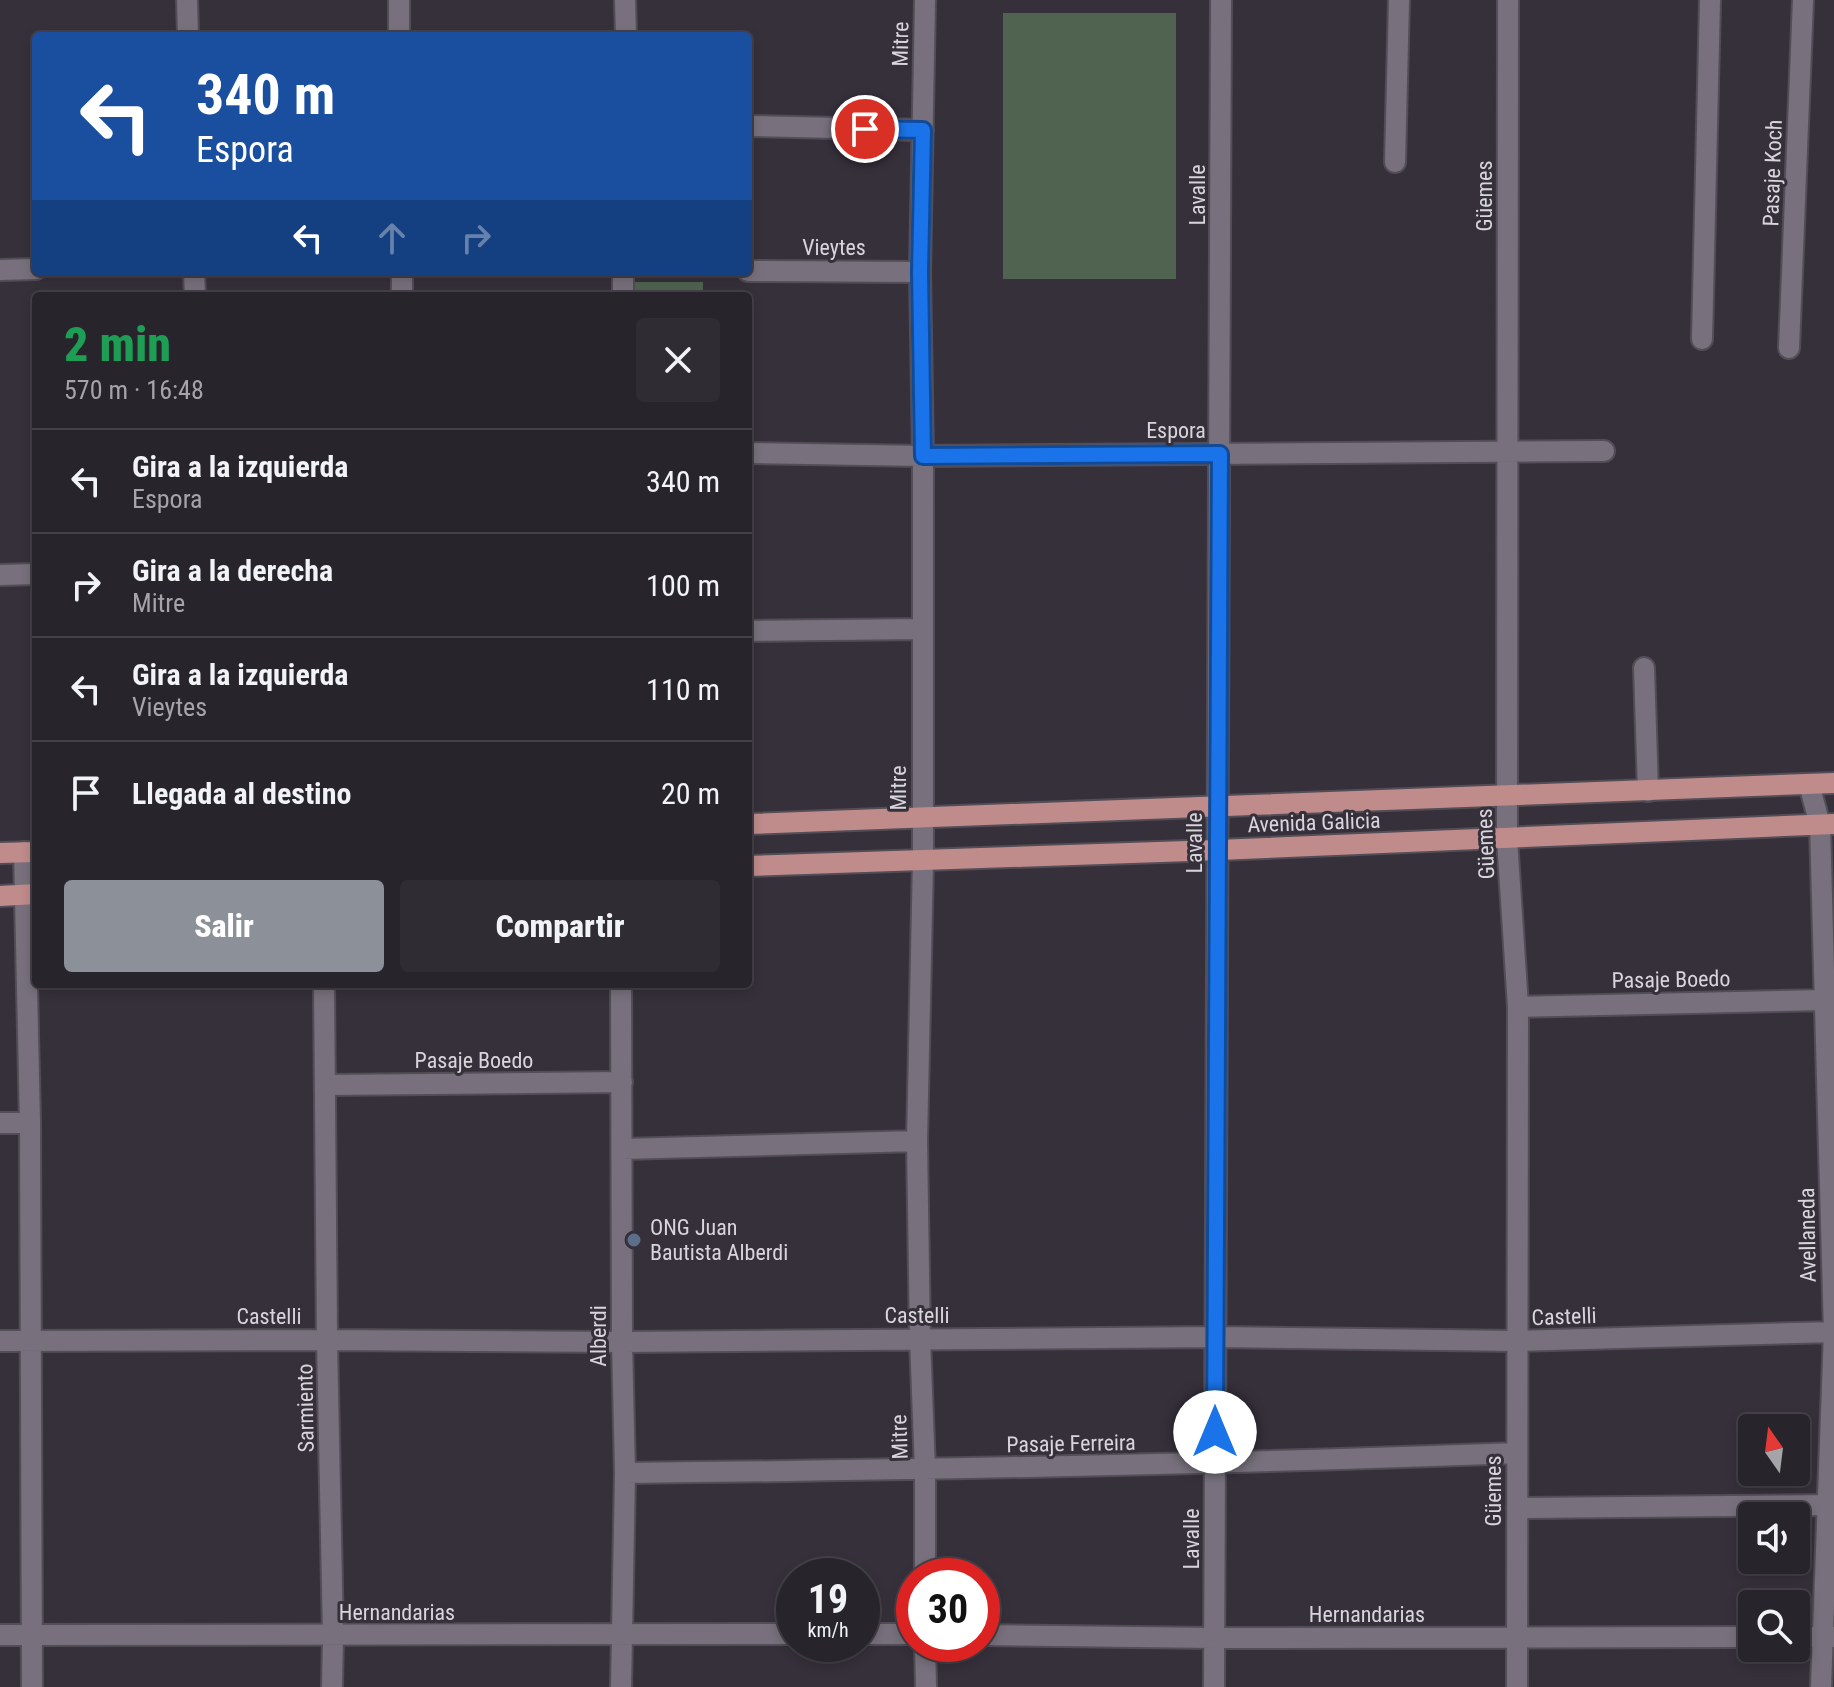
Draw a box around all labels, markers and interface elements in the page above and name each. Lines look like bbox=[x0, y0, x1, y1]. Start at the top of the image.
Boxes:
street label: Mitre bbox=[888, 21, 913, 67]
text: 340 m bbox=[196, 62, 335, 128]
icon: left bbox=[64, 64, 168, 168]
pin bbox=[831, 95, 899, 163]
icon: arrive bbox=[843, 107, 887, 151]
street label: Pasaje Koch bbox=[1758, 119, 1787, 227]
text: Espora bbox=[196, 129, 294, 171]
street label: Güemes bbox=[1472, 161, 1497, 231]
street label: Lavalle bbox=[1185, 164, 1210, 226]
icon: left bbox=[286, 216, 330, 260]
icon: ahead bbox=[370, 216, 414, 260]
icon: right bbox=[454, 216, 498, 260]
street label: Vieytes bbox=[802, 235, 866, 260]
text: 2 min bbox=[64, 316, 171, 373]
button: close bbox=[636, 318, 720, 402]
text: 570 m · 16:48 bbox=[64, 375, 204, 405]
street label: Espora bbox=[1146, 418, 1206, 443]
text: Gira a la izquierda bbox=[132, 449, 348, 484]
icon: left bbox=[64, 459, 108, 503]
text: 340 m bbox=[646, 464, 720, 499]
text: Espora bbox=[132, 484, 203, 514]
text: Gira a la derecha bbox=[132, 553, 333, 588]
icon: right bbox=[64, 563, 108, 607]
text: 100 m bbox=[646, 568, 720, 603]
text: Mitre bbox=[132, 588, 185, 618]
text: Gira a la izquierda bbox=[132, 657, 348, 692]
icon: left bbox=[64, 667, 108, 711]
text: 110 m bbox=[646, 672, 720, 707]
text: Vieytes bbox=[132, 692, 207, 722]
street label: Mitre bbox=[886, 766, 911, 811]
icon: arrive bbox=[64, 771, 108, 815]
text: Llegada al destino bbox=[132, 776, 351, 811]
text: 20 m bbox=[661, 776, 720, 811]
street label: Avenida Galicia bbox=[1247, 808, 1381, 837]
street label: Güemes bbox=[1472, 808, 1499, 880]
street label: Lavalle bbox=[1182, 812, 1207, 874]
button: Salir bbox=[64, 880, 384, 972]
button: Compartir bbox=[400, 880, 720, 972]
street label: Pasaje Boedo bbox=[1611, 966, 1731, 993]
street label: Pasaje Boedo bbox=[415, 1048, 533, 1073]
street label: Avellaneda bbox=[1794, 1187, 1821, 1283]
place label: ONG Juan Bautista Alberdi bbox=[650, 1215, 788, 1265]
marker: ONG Juan Bautista Alberdi bbox=[625, 1231, 643, 1249]
street label: Castelli bbox=[884, 1303, 950, 1328]
street label: Castelli bbox=[1531, 1303, 1597, 1330]
street label: Castelli bbox=[236, 1304, 302, 1329]
street label: Alberdi bbox=[586, 1305, 611, 1367]
street label: Sarmiento bbox=[292, 1363, 319, 1452]
position arrow bbox=[1173, 1390, 1257, 1474]
street label: Mitre bbox=[886, 1414, 913, 1460]
north arrow bbox=[1738, 1414, 1810, 1486]
map controls bbox=[1738, 1414, 1810, 1662]
street label: Pasaje Ferreira bbox=[1006, 1430, 1136, 1457]
street label: Güemes bbox=[1481, 1456, 1506, 1526]
button: sound bbox=[1738, 1502, 1810, 1574]
street label: Lavalle bbox=[1179, 1508, 1204, 1570]
speed limit sign: 30 bbox=[896, 1558, 1000, 1662]
text: 19 bbox=[808, 1576, 848, 1623]
button: search bbox=[1738, 1590, 1810, 1662]
street label: Hernandarias bbox=[339, 1600, 455, 1625]
street label: Hernandarias bbox=[1309, 1602, 1425, 1627]
text: km/h bbox=[807, 1618, 849, 1642]

